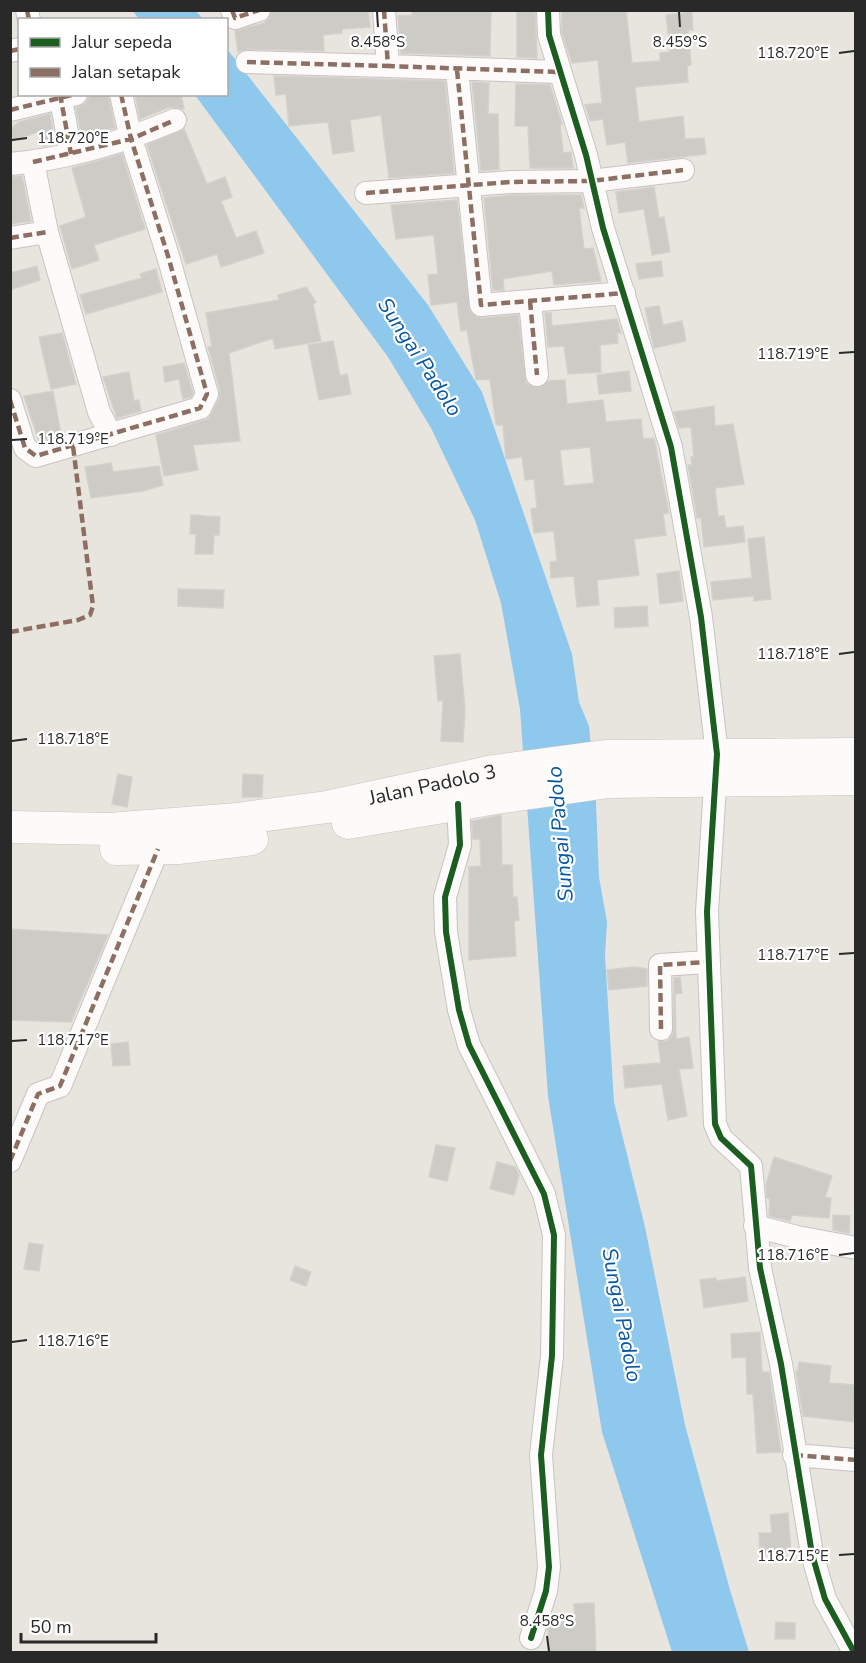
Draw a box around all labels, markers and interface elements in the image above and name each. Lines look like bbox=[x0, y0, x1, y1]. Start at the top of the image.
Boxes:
legend bbox=[18, 18, 228, 96]
text: Jalur sepeda bbox=[71, 30, 172, 54]
text: 8.458°S bbox=[351, 32, 405, 52]
text: 8.459°S bbox=[653, 32, 707, 52]
text: 118.720°E bbox=[757, 43, 829, 63]
text: Jalan setapak bbox=[71, 60, 181, 84]
text: 118.720°E bbox=[37, 128, 109, 148]
water label: Sungai Padolo bbox=[371, 292, 469, 422]
text: 118.719°E bbox=[757, 344, 829, 364]
text: 118.719°E bbox=[37, 429, 109, 449]
text: 118.718°E bbox=[757, 644, 829, 664]
text: 118.718°E bbox=[37, 729, 109, 749]
street label: Jalan Padolo 3 bbox=[365, 757, 499, 811]
water label: Sungai Padolo bbox=[540, 765, 580, 903]
text: 118.717°E bbox=[757, 945, 829, 965]
text: 118.717°E bbox=[37, 1030, 109, 1050]
text: 118.716°E bbox=[757, 1245, 829, 1265]
water label: Sungai Padolo bbox=[595, 1246, 649, 1384]
text: 118.716°E bbox=[37, 1331, 109, 1351]
text: 118.715°E bbox=[757, 1546, 829, 1566]
scale bar bbox=[21, 1606, 156, 1644]
text: 8.458°S bbox=[520, 1611, 574, 1631]
text: 50 m bbox=[30, 1615, 72, 1639]

